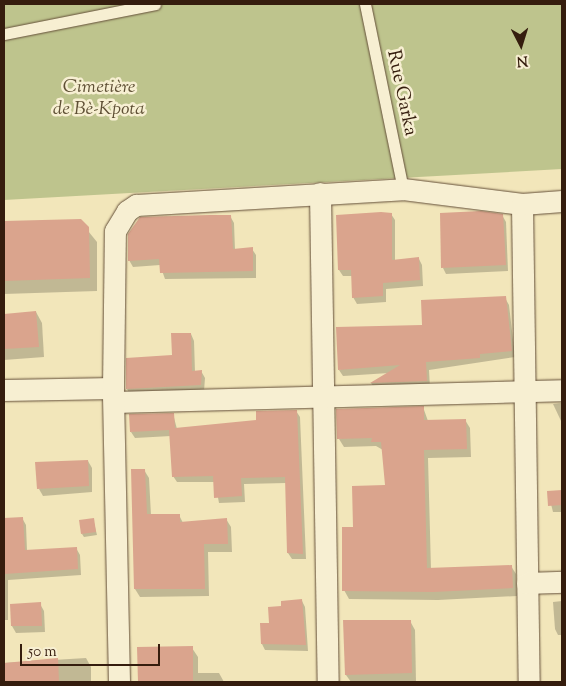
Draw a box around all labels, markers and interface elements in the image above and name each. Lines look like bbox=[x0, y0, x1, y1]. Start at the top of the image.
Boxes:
north arrow bbox=[496, 20, 546, 70]
street label: Rue Garka bbox=[381, 48, 421, 138]
text: N bbox=[516, 49, 529, 70]
park label: Cimetière de Bè-Kpota bbox=[53, 77, 145, 121]
scale bar bbox=[22, 634, 162, 666]
text: 50 m bbox=[28, 642, 57, 663]

